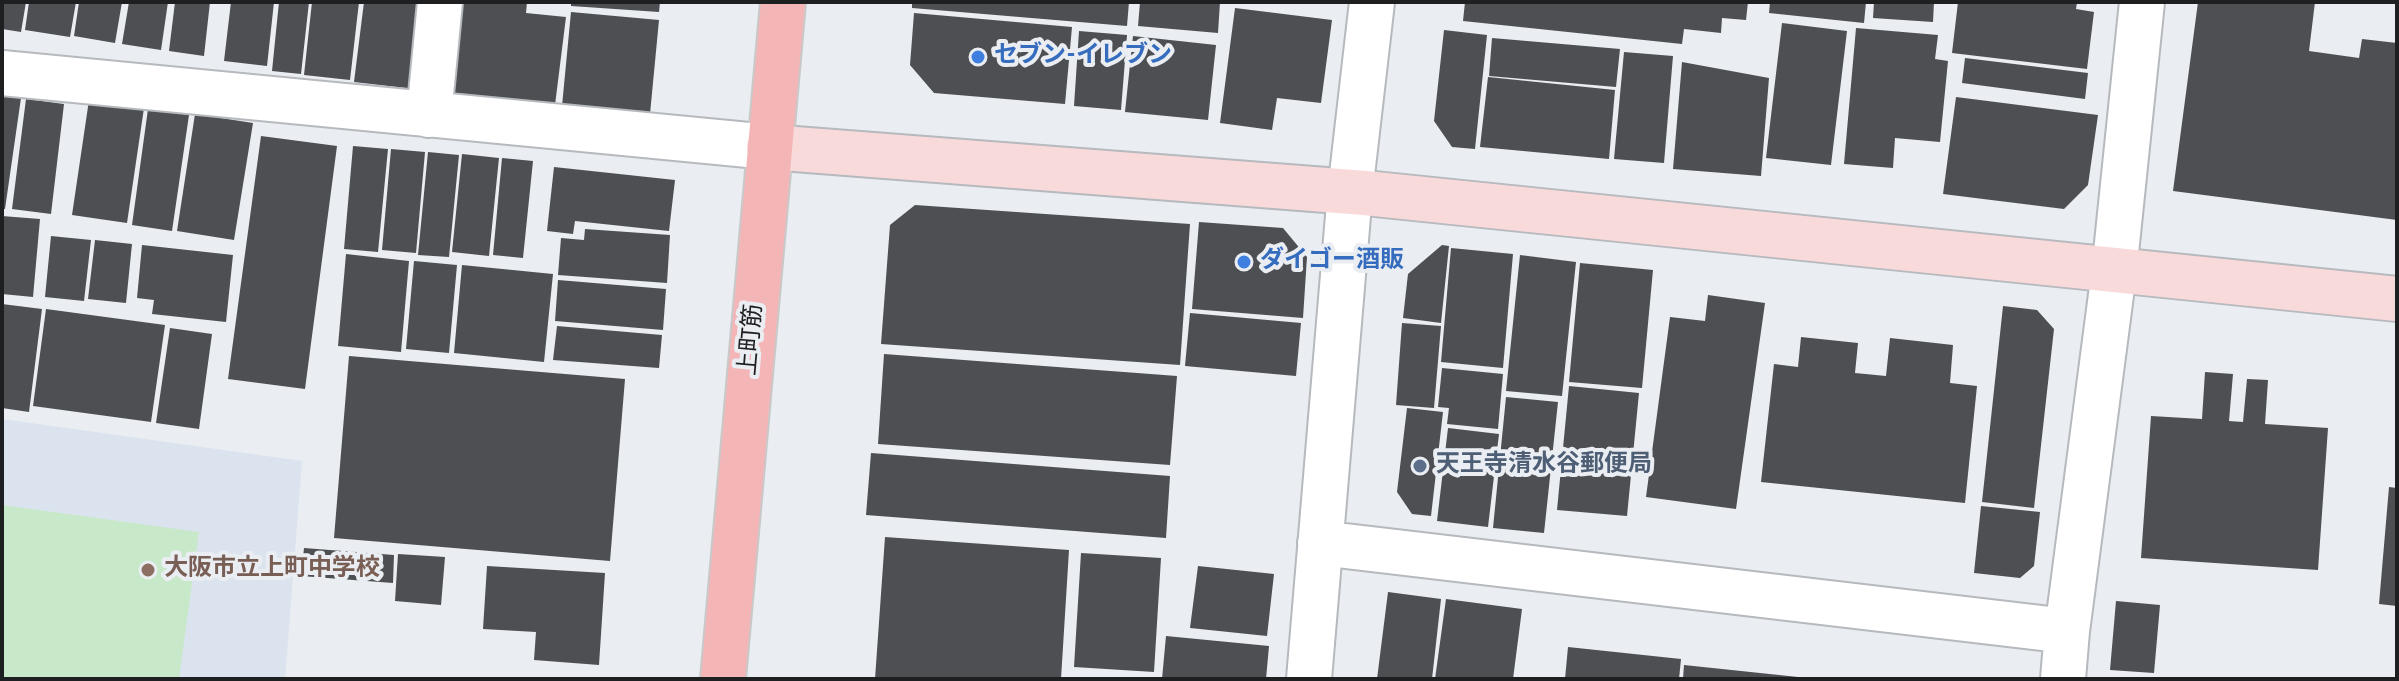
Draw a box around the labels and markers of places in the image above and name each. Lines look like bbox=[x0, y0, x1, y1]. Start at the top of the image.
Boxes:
place label: セブン-イレブン bbox=[994, 43, 1172, 71]
marker: セブン-イレブン bbox=[969, 48, 987, 66]
place label: ダイゴー酒販 bbox=[1260, 248, 1404, 276]
marker: ダイゴー酒販 bbox=[1235, 253, 1253, 271]
place label: 天王寺清水谷郵便局 bbox=[1436, 452, 1652, 480]
marker: 天王寺清水谷郵便局 bbox=[1411, 457, 1429, 475]
place label: 大阪市立上町中学校 bbox=[164, 556, 380, 584]
marker: 大阪市立上町中学校 bbox=[139, 561, 157, 579]

